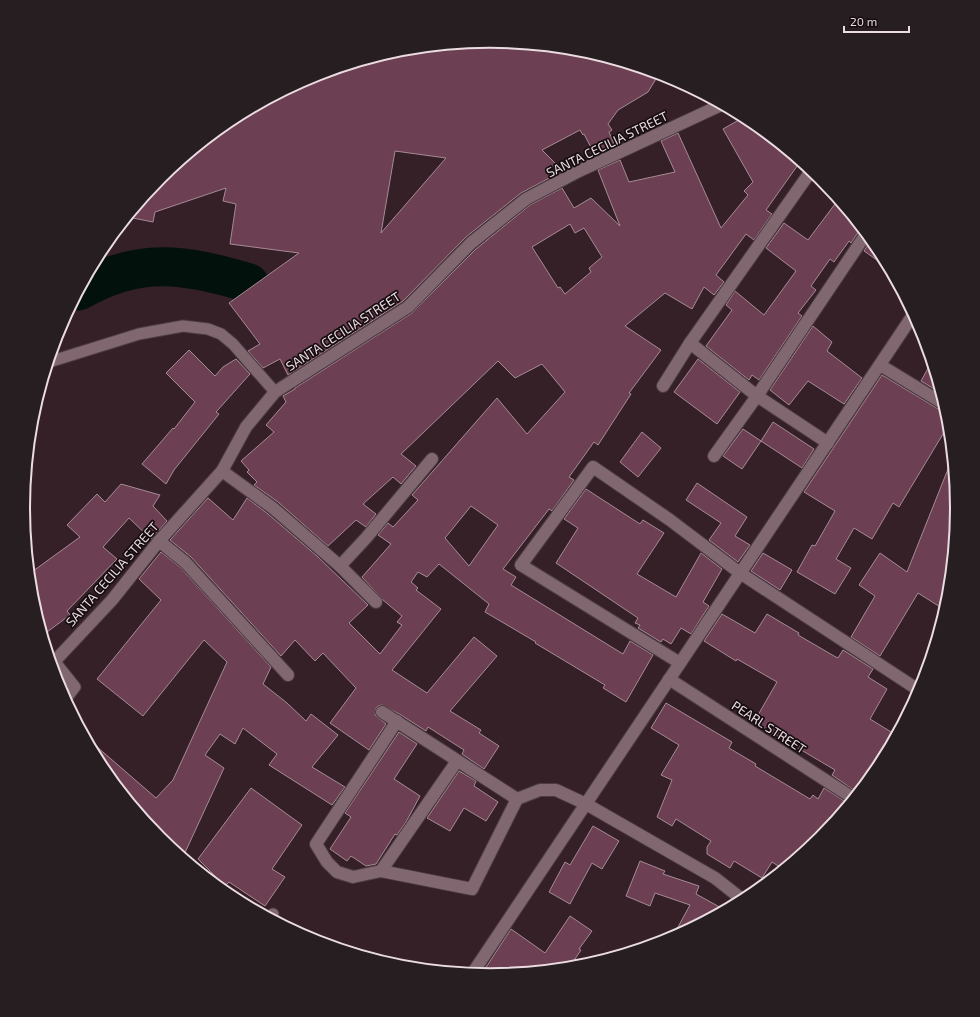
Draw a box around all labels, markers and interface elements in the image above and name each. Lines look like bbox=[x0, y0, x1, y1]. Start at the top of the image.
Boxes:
scale bar bbox=[844, 8, 909, 34]
text: 20 m bbox=[850, 14, 877, 28]
street label: SANTA CECILIA STREET bbox=[544, 107, 671, 180]
street label: SANTA CECILIA STREET bbox=[283, 288, 404, 374]
street label: SANTA CECILIA STREET bbox=[62, 518, 162, 630]
street label: PEARL STREET bbox=[729, 697, 810, 757]

